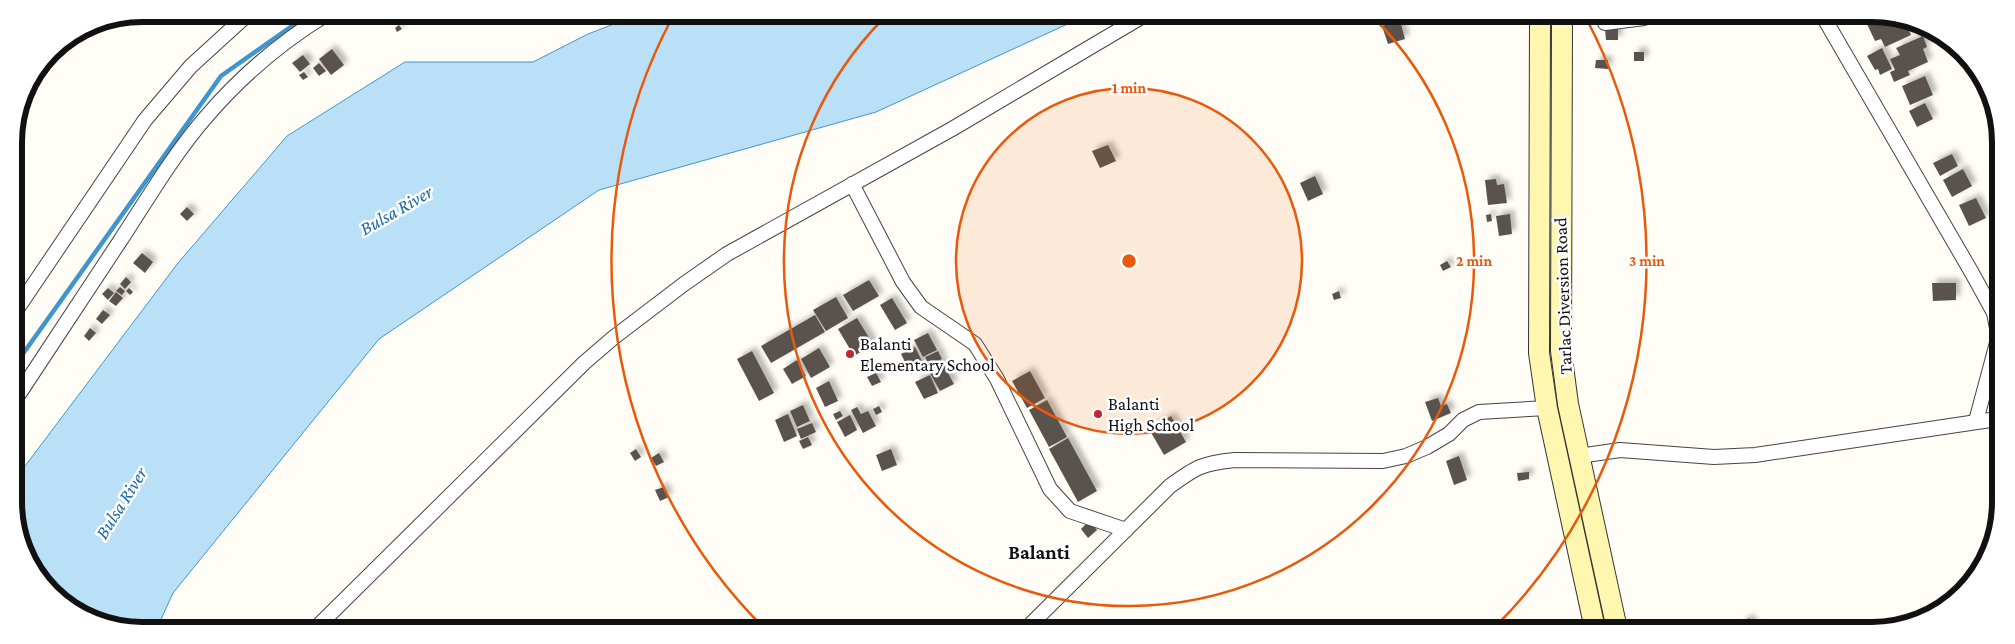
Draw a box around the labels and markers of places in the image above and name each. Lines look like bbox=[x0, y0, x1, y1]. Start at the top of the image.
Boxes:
centre of rings bbox=[1120, 252, 1138, 270]
place label: Balanti Elementary School bbox=[860, 334, 995, 375]
marker: Balanti Elementary School bbox=[844, 348, 856, 360]
place label: Balanti High School bbox=[1108, 394, 1195, 435]
marker: Balanti High School bbox=[1092, 408, 1104, 420]

